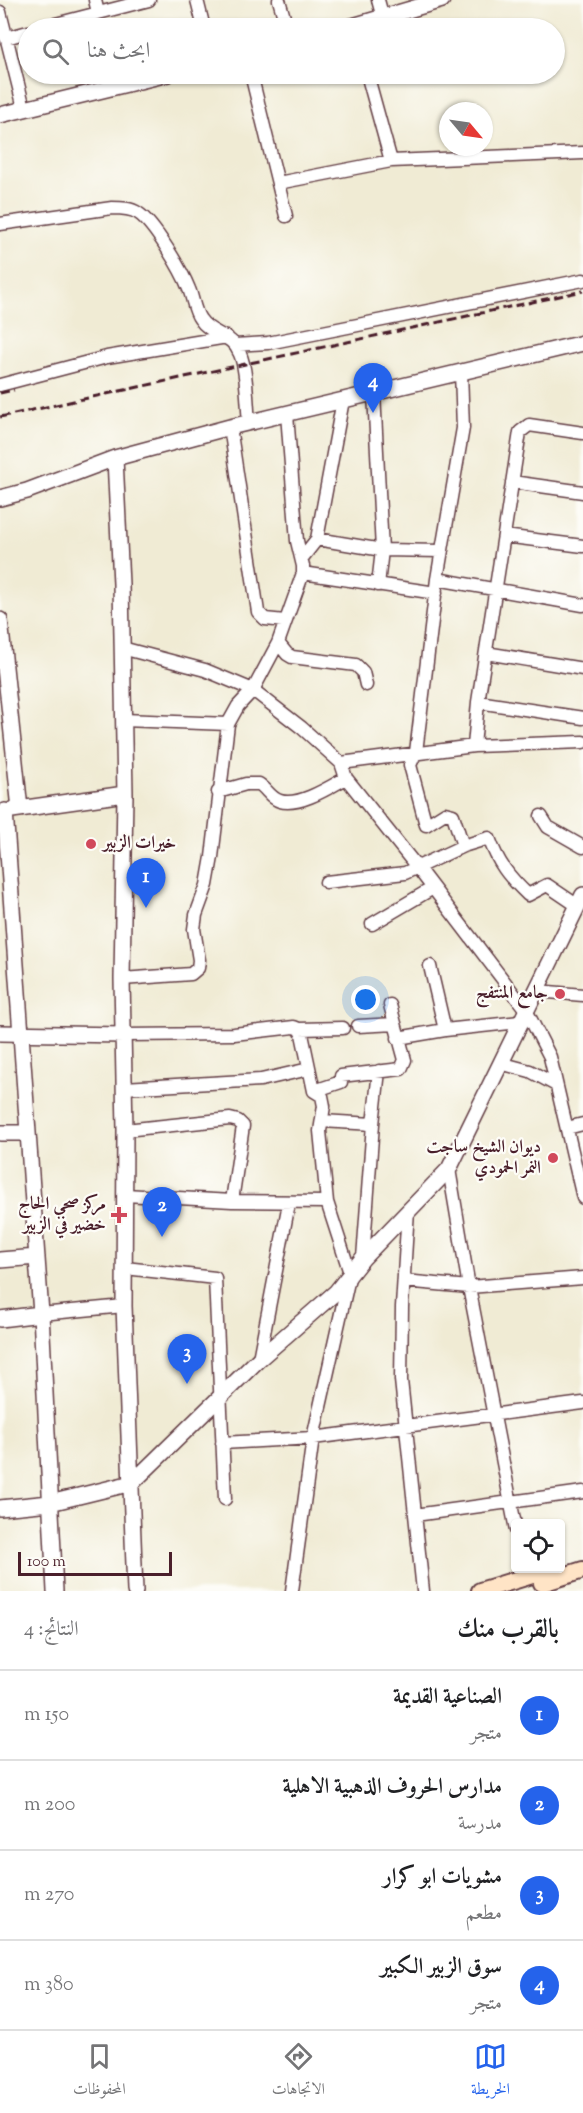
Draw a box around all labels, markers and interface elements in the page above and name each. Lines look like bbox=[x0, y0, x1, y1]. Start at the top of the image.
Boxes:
search box bbox=[18, 18, 565, 84]
icon: search bbox=[39, 35, 72, 68]
text: ابحث هنا bbox=[87, 36, 150, 68]
north arrow bbox=[439, 102, 493, 156]
pin: 4 bbox=[354, 364, 392, 413]
place label: خيرات الزبير bbox=[101, 831, 176, 857]
marker: خيرات الزبير bbox=[84, 837, 98, 851]
pin: 1 bbox=[126, 858, 166, 908]
place label: جامع المنتفج bbox=[476, 981, 548, 1009]
your location bbox=[351, 985, 380, 1014]
marker: جامع المنتفج bbox=[553, 987, 567, 1001]
place label: ديوان الشيخ ساجت النمر الحمودي bbox=[426, 1135, 541, 1182]
marker: ديوان الشيخ ساجت النمر الحمودي bbox=[546, 1151, 560, 1165]
pin: 2 bbox=[142, 1188, 182, 1237]
place label: مركز صحي الحاج خضير في الزبير bbox=[18, 1192, 106, 1239]
marker: مركز صحي الحاج خضير في الزبير bbox=[110, 1206, 128, 1224]
pin: 3 bbox=[168, 1334, 207, 1384]
map controls bbox=[511, 1519, 565, 1573]
button: locate bbox=[511, 1519, 565, 1573]
scale bar bbox=[18, 1549, 172, 1576]
text: 100 m bbox=[27, 1551, 66, 1574]
text: بالقرب منك bbox=[457, 1612, 559, 1649]
text: النتائج: 4 bbox=[24, 1616, 79, 1645]
text: الصناعية القديمة bbox=[393, 1682, 502, 1714]
text: 150 m bbox=[24, 1701, 69, 1730]
text: 1 bbox=[536, 1701, 543, 1730]
text: متجر bbox=[470, 1720, 502, 1749]
text: مدارس الحروف الذهبية الاهلية bbox=[283, 1772, 502, 1804]
text: 200 m bbox=[24, 1791, 75, 1820]
text: 2 bbox=[535, 1791, 544, 1820]
text: مدرسة bbox=[458, 1810, 502, 1839]
text: مشويات ابو كرار bbox=[383, 1862, 502, 1894]
text: 270 m bbox=[24, 1881, 74, 1910]
text: 3 bbox=[535, 1881, 544, 1910]
text: مطعم bbox=[465, 1900, 502, 1929]
text: سوق الزبير الكبير bbox=[380, 1952, 502, 1984]
text: 380 m bbox=[24, 1971, 73, 2000]
text: 4 bbox=[534, 1971, 545, 2000]
text: متجر bbox=[470, 1990, 502, 2019]
tab: المحفوظات bbox=[73, 2040, 126, 2104]
tab: الاتجاهات bbox=[272, 2040, 325, 2104]
tab: الخريطة bbox=[471, 2040, 510, 2104]

